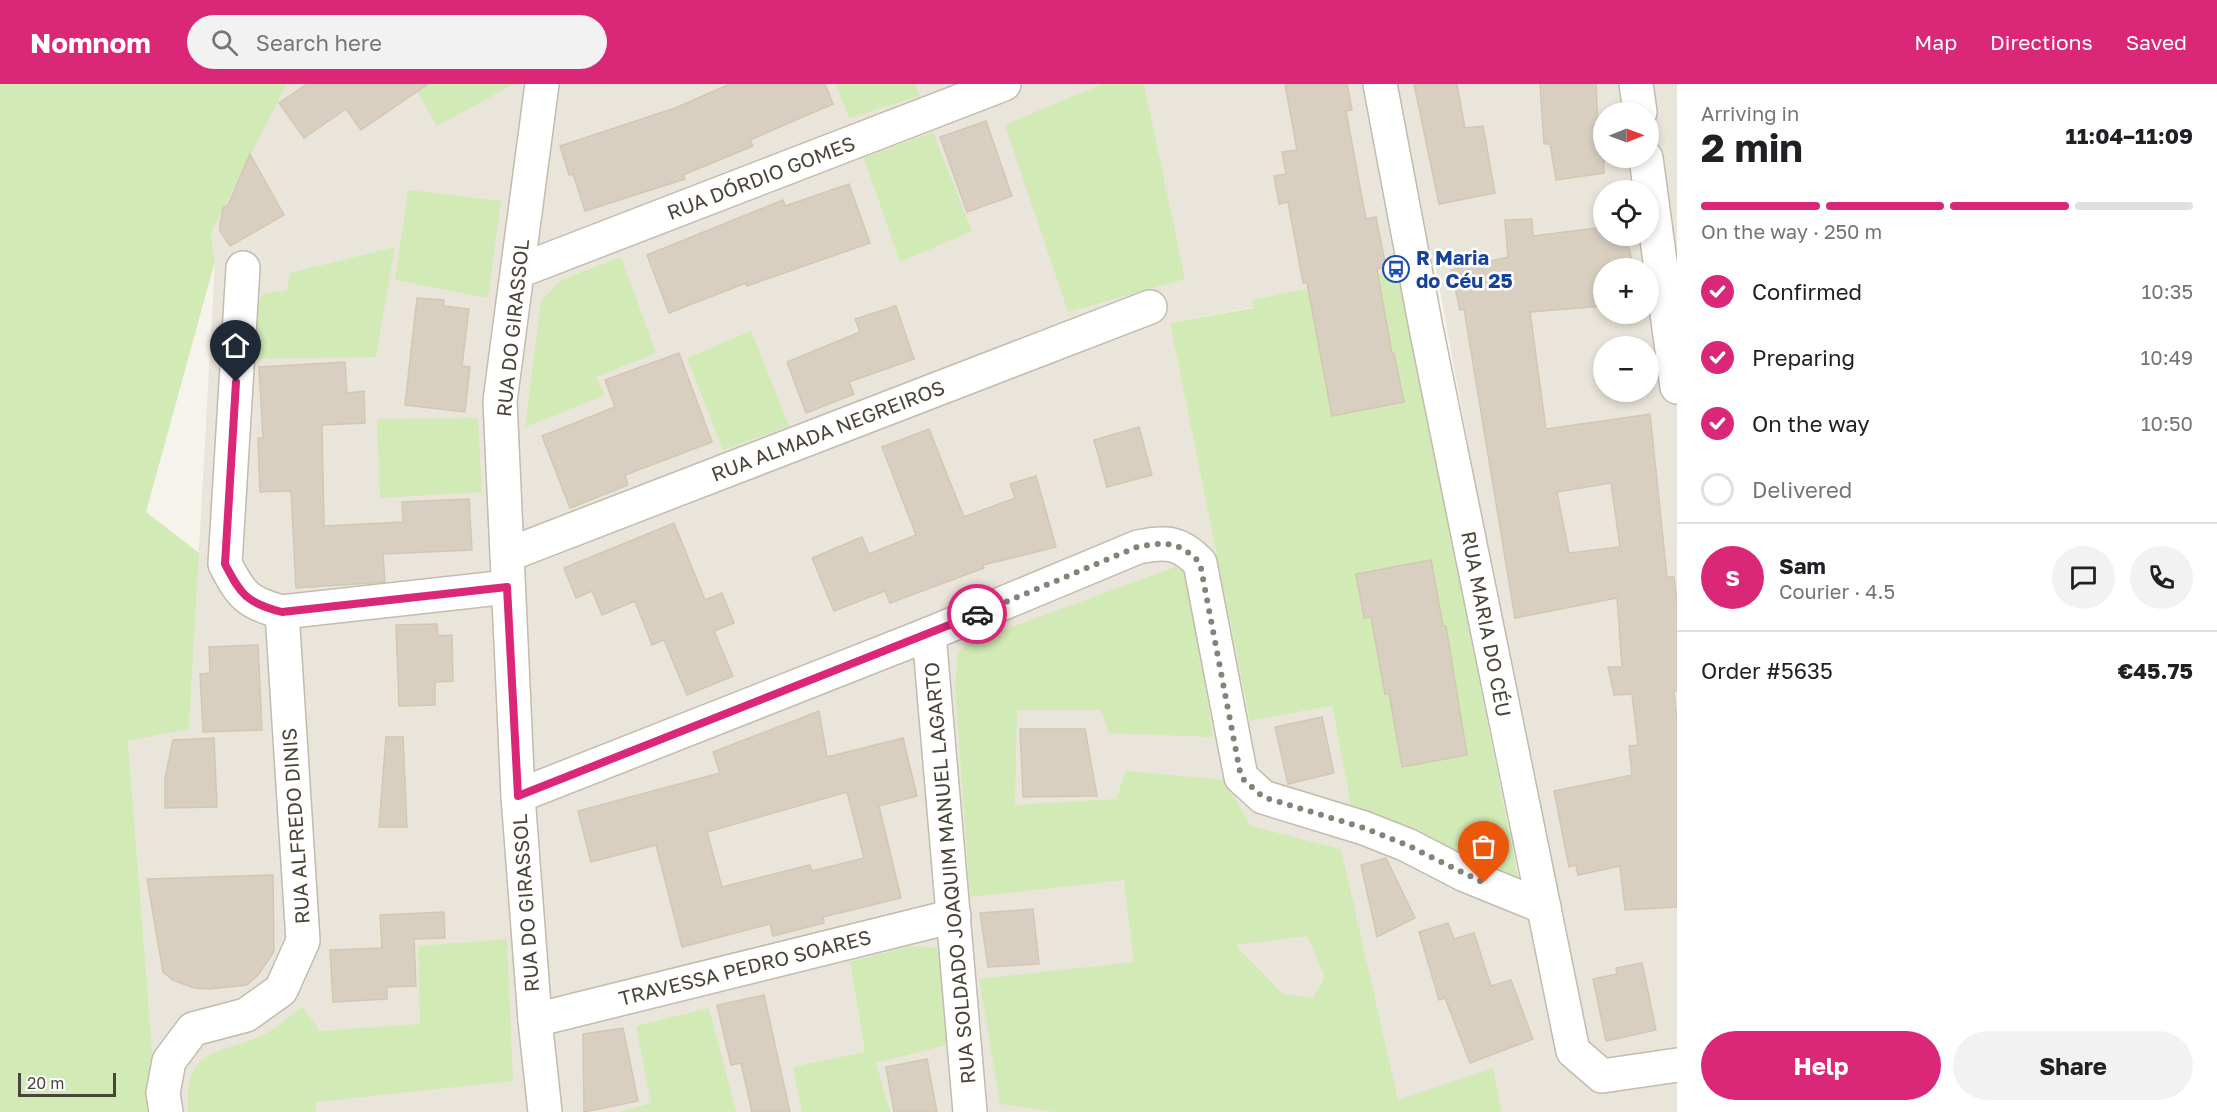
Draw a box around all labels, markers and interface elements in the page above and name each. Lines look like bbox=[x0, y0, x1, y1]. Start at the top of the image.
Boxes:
search box bbox=[187, 15, 607, 69]
text: Nomnom bbox=[30, 26, 151, 59]
icon: search bbox=[208, 26, 241, 59]
text: Search here bbox=[256, 29, 382, 56]
text: Map bbox=[1914, 29, 1957, 55]
text: Directions bbox=[1990, 29, 2093, 55]
text: Saved bbox=[2126, 29, 2187, 55]
text: Arriving in bbox=[1701, 101, 1799, 125]
north arrow bbox=[1593, 102, 1659, 168]
map controls bbox=[1593, 102, 1659, 402]
text: 11:04–11:09 bbox=[2066, 122, 2193, 149]
text: 2 min bbox=[1701, 124, 1803, 171]
street label: RUA DÓRDIO GOMES bbox=[663, 130, 858, 224]
button: locate bbox=[1593, 180, 1659, 246]
text: On the way · 250 m bbox=[1701, 219, 1882, 243]
street label: RUA DO GIRASSOL bbox=[491, 238, 533, 418]
place label: R Maria do Céu 25 bbox=[1416, 245, 1513, 292]
bus stop icon: R Maria do Céu 25 bbox=[1381, 254, 1411, 284]
button: + bbox=[1593, 258, 1659, 324]
icon: check bbox=[1701, 275, 1734, 308]
text: Confirmed bbox=[1752, 278, 1862, 305]
text: 10:35 bbox=[2142, 279, 2193, 303]
pin bbox=[210, 320, 261, 382]
icon: home bbox=[219, 329, 252, 362]
button: − bbox=[1593, 336, 1659, 402]
icon: check bbox=[1701, 341, 1734, 374]
text: Preparing bbox=[1752, 344, 1855, 371]
text: 10:49 bbox=[2141, 345, 2193, 369]
street label: RUA ALMADA NEGREIROS bbox=[708, 374, 948, 486]
icon: check bbox=[1701, 407, 1734, 440]
text: On the way bbox=[1752, 410, 1870, 437]
text: 10:50 bbox=[2141, 411, 2193, 435]
text: Delivered bbox=[1752, 476, 1852, 503]
street label: RUA MARIA DO CÉU bbox=[1457, 529, 1517, 719]
button: chat bbox=[2052, 546, 2115, 609]
button: phone bbox=[2130, 546, 2193, 609]
text: Sam bbox=[1779, 552, 1826, 579]
text: S bbox=[1725, 564, 1740, 591]
text: Courier · 4.5 bbox=[1779, 579, 1895, 603]
courier bbox=[947, 584, 1007, 644]
icon: car bbox=[961, 598, 994, 631]
text: Order #5635 bbox=[1701, 657, 1833, 684]
text: €45.75 bbox=[2118, 657, 2193, 684]
street label: RUA SOLDADO JOAQUIM MANUEL LAGARTO bbox=[919, 661, 979, 1085]
street label: RUA ALFREDO DINIS bbox=[276, 727, 314, 925]
street label: RUA DO GIRASSOL bbox=[507, 813, 543, 993]
pin bbox=[1458, 821, 1509, 883]
icon: bag bbox=[1467, 830, 1500, 863]
street label: TRAVESSA PEDRO SOARES bbox=[616, 924, 873, 1010]
button: Help bbox=[1701, 1031, 1941, 1100]
button: Share bbox=[1953, 1031, 2193, 1100]
scale bar bbox=[18, 1070, 116, 1098]
text: 20 m bbox=[27, 1073, 64, 1093]

